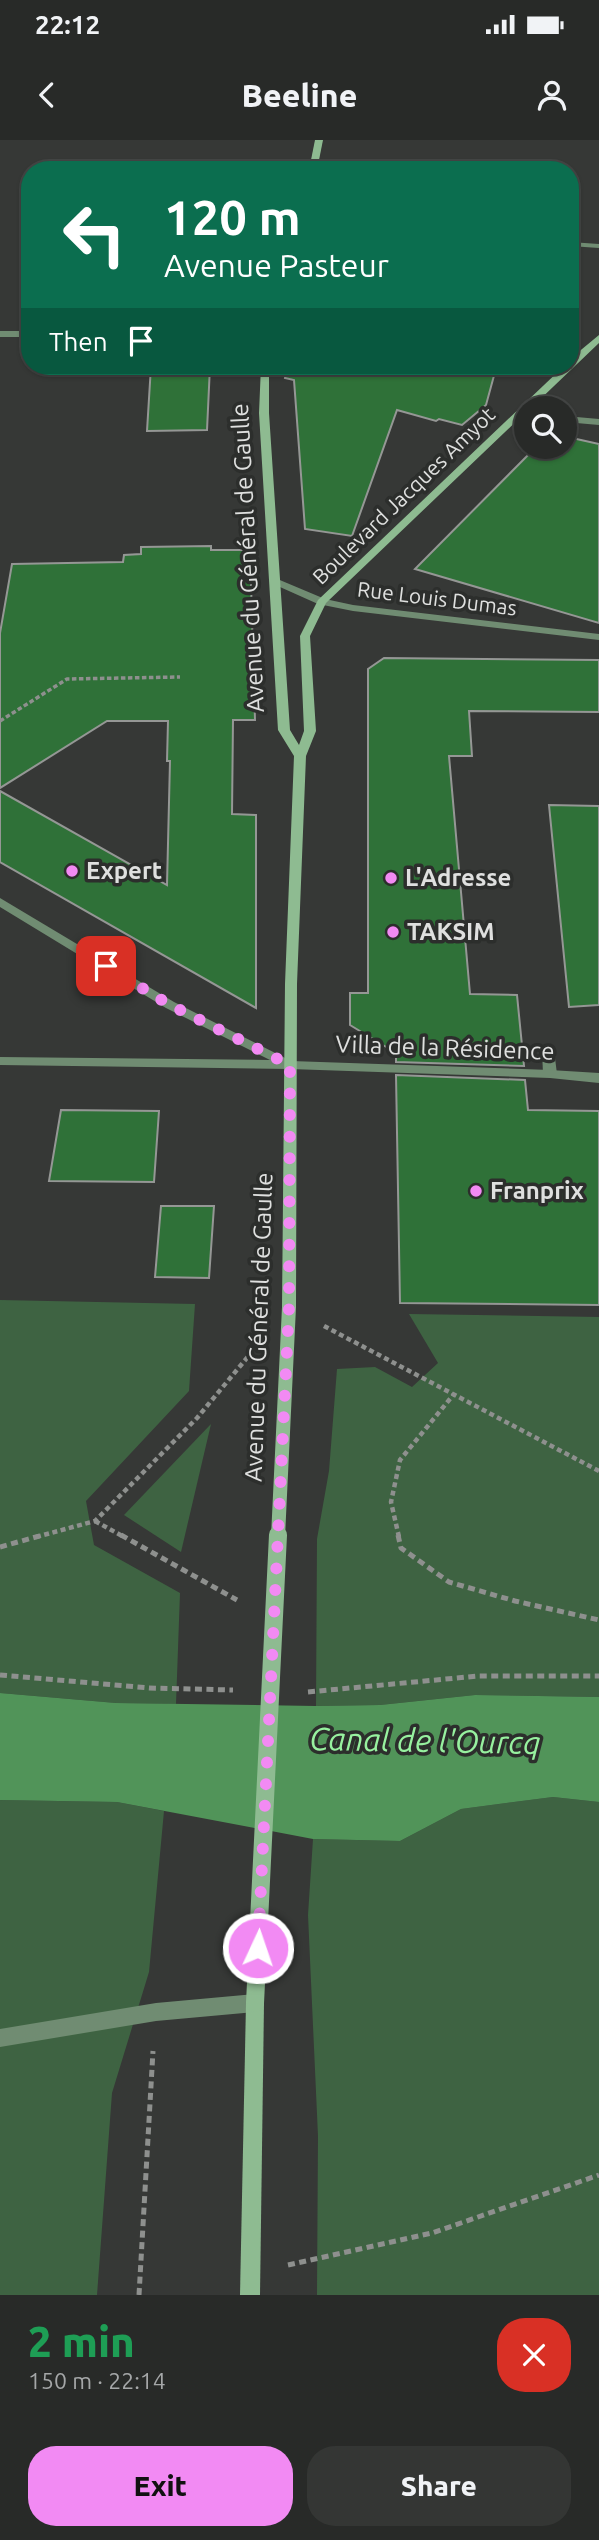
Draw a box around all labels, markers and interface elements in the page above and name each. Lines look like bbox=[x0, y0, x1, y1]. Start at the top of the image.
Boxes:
text: 22:12 bbox=[35, 10, 100, 39]
icon: back bbox=[28, 76, 66, 114]
icon: person bbox=[533, 76, 571, 114]
text: Beeline bbox=[242, 77, 357, 113]
icon: left bbox=[49, 189, 140, 280]
text: 120 m bbox=[164, 189, 301, 244]
text: Avenue Pasteur bbox=[164, 247, 389, 283]
icon: arrive bbox=[122, 322, 160, 360]
text: Then bbox=[49, 327, 108, 356]
map controls bbox=[514, 396, 577, 459]
button: search bbox=[514, 396, 577, 459]
street label: Boulevard Jacques Amyot bbox=[307, 402, 499, 589]
street label: Avenue du Général de Gaulle bbox=[226, 403, 269, 713]
street label: Rue Louis Dumas bbox=[356, 576, 518, 620]
place label: Expert bbox=[86, 857, 162, 884]
marker: Expert bbox=[64, 863, 80, 879]
place label: L'Adresse bbox=[405, 864, 511, 891]
marker: L'Adresse bbox=[383, 870, 399, 886]
place label: TAKSIM bbox=[407, 918, 495, 945]
marker: TAKSIM bbox=[385, 924, 401, 940]
pin bbox=[76, 936, 136, 996]
icon: arrive bbox=[87, 947, 125, 985]
street label: Villa de la Résidence bbox=[335, 1030, 555, 1065]
street label: Avenue du Général de Gaulle bbox=[240, 1172, 277, 1482]
place label: Franprix bbox=[490, 1177, 584, 1204]
marker: Franprix bbox=[468, 1183, 484, 1199]
water label: Canal de l'Ourcq bbox=[309, 1720, 541, 1760]
position arrow bbox=[221, 1911, 295, 1985]
text: 2 min bbox=[28, 2318, 135, 2365]
button: close bbox=[497, 2318, 571, 2392]
text: 150 m · 22:14 bbox=[28, 2368, 166, 2393]
button: Exit bbox=[28, 2446, 293, 2526]
button: Share bbox=[307, 2446, 571, 2526]

